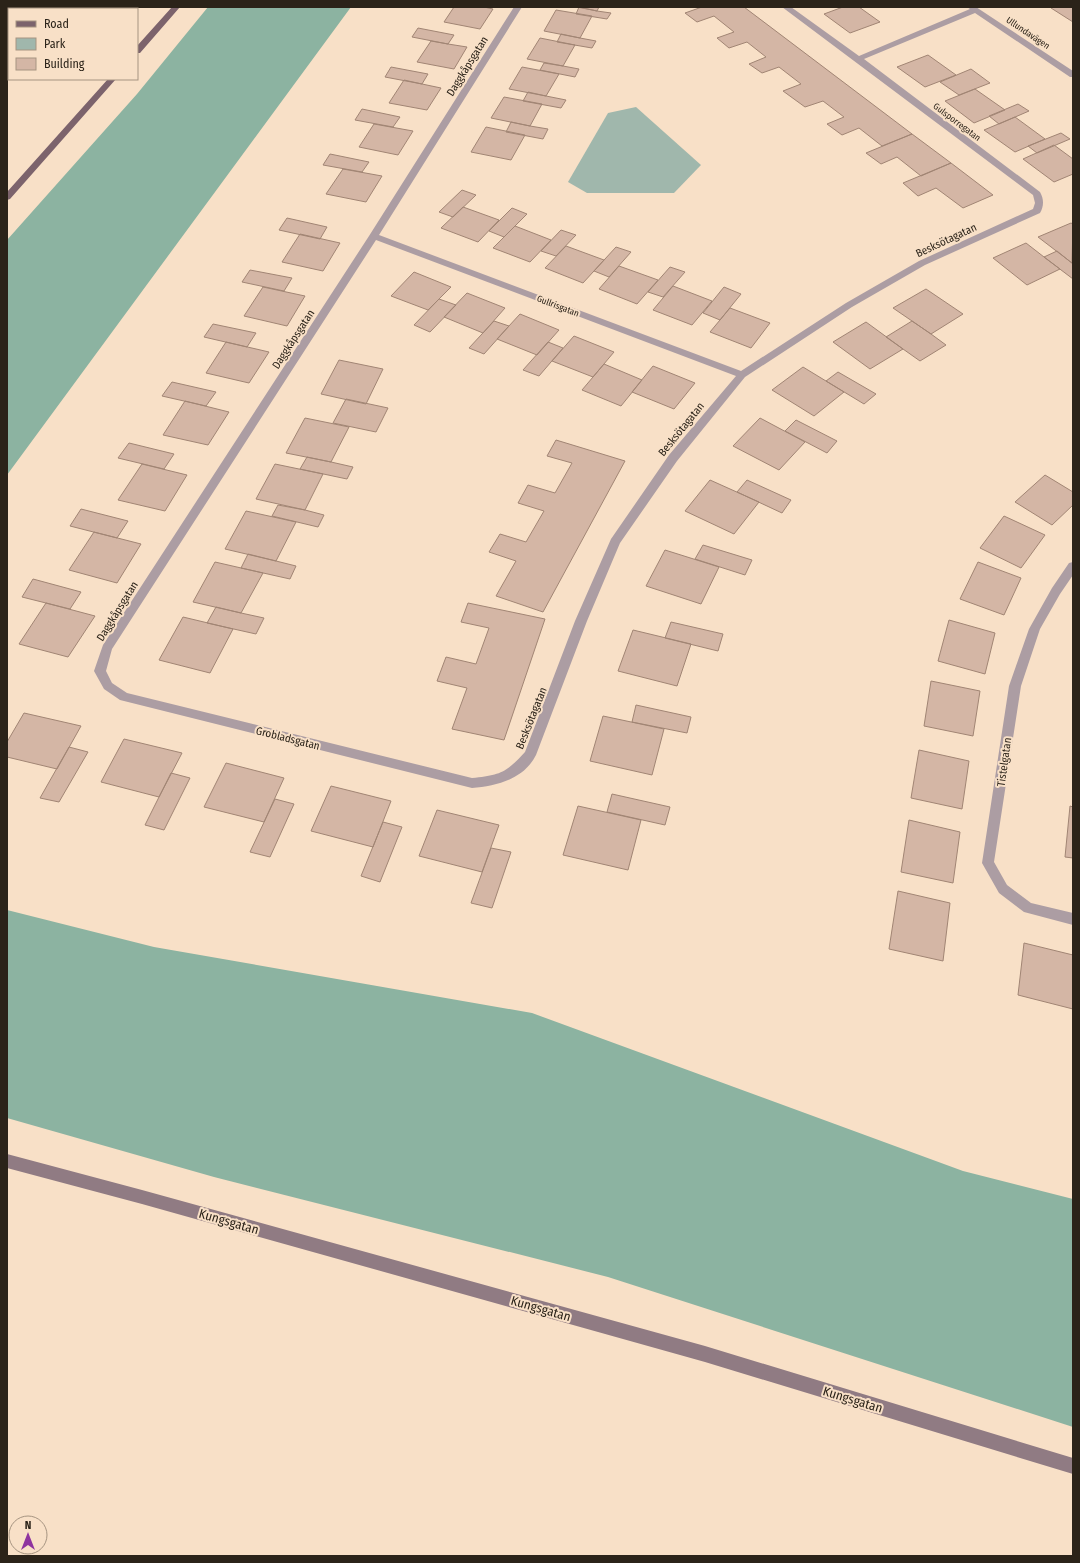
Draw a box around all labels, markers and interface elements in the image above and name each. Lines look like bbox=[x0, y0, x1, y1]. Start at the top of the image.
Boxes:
legend bbox=[8, 8, 138, 80]
street label: Ullundavägen bbox=[1004, 15, 1052, 51]
text: Road bbox=[44, 17, 69, 31]
street label: Daggkåpsgatan bbox=[444, 34, 491, 98]
text: Park bbox=[44, 37, 66, 51]
text: Building bbox=[44, 57, 85, 71]
street label: Gulsporregatan bbox=[931, 101, 983, 143]
street label: Besksötagatan bbox=[914, 221, 979, 260]
street label: Gullrisgatan bbox=[535, 293, 581, 319]
street label: Daggkåpsgatan bbox=[269, 307, 317, 371]
street label: Besksötagatan bbox=[656, 400, 707, 459]
street label: Daggkåpsgatan bbox=[94, 579, 141, 643]
street label: Besksötagatan bbox=[513, 685, 550, 751]
street label: Grobladsgatan bbox=[255, 724, 321, 753]
street label: Tistelgatan bbox=[995, 737, 1014, 787]
street label: Kungsgatan bbox=[197, 1206, 261, 1237]
street label: Kungsgatan bbox=[509, 1293, 573, 1324]
street label: Kungsgatan bbox=[821, 1383, 885, 1416]
north arrow bbox=[8, 1515, 48, 1555]
text: N bbox=[25, 1519, 31, 1532]

